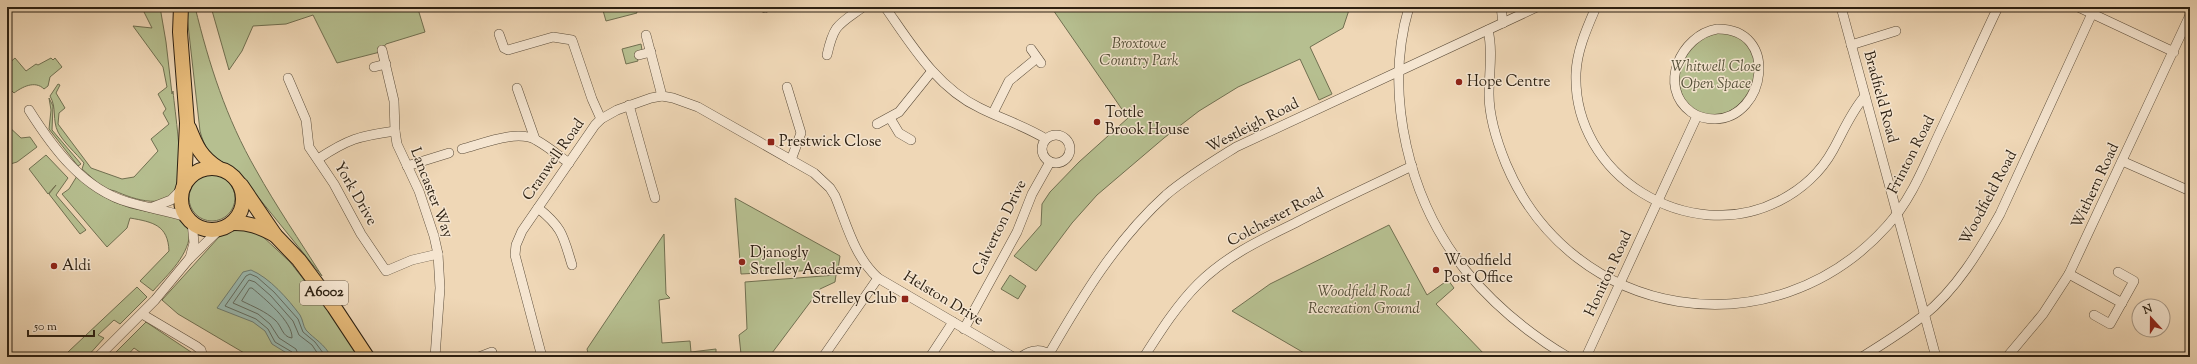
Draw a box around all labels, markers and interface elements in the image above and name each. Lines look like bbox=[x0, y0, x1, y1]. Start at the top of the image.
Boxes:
park label: Broxtowe Country Park bbox=[1099, 34, 1179, 72]
street label: Bradfield Road bbox=[1858, 49, 1903, 146]
park label: Whitwell Close Open Space bbox=[1671, 57, 1761, 95]
place label: Hope Centre bbox=[1467, 72, 1551, 93]
marker: Hope Centre bbox=[1454, 77, 1464, 87]
street label: Westleigh Road bbox=[1203, 93, 1303, 158]
place label: Tottle Brook House bbox=[1105, 103, 1189, 141]
street label: Frinton Road bbox=[1883, 112, 1941, 198]
street label: Cranwell Road bbox=[518, 114, 590, 205]
marker: Tottle Brook House bbox=[1092, 117, 1102, 127]
place label: Prestwick Close bbox=[779, 132, 882, 153]
marker: Prestwick Close bbox=[766, 137, 776, 147]
street label: Withern Road bbox=[2067, 139, 2125, 232]
street label: Lancaster Way bbox=[404, 145, 458, 242]
street label: Woodfield Road bbox=[1955, 146, 2023, 249]
street label: York Drive bbox=[328, 158, 382, 230]
street label: Calverton Drive bbox=[968, 176, 1032, 279]
street label: Colchester Road bbox=[1224, 183, 1329, 252]
street label: Honiton Road bbox=[1580, 227, 1638, 320]
place label: Djanogly Strelley Academy bbox=[750, 243, 862, 281]
place label: Woodfield Post Office bbox=[1444, 251, 1513, 289]
place label: Aldi bbox=[62, 256, 91, 277]
marker: Djanogly Strelley Academy bbox=[737, 257, 747, 267]
marker: Aldi bbox=[49, 261, 59, 271]
marker: Woodfield Post Office bbox=[1431, 265, 1441, 275]
street label: Helston Drive bbox=[899, 267, 987, 331]
road number: A6002 bbox=[300, 281, 348, 305]
park label: Woodfield Road Recreation Ground bbox=[1308, 282, 1420, 320]
place label: Strelley Club bbox=[812, 289, 897, 310]
marker: Strelley Club bbox=[900, 294, 910, 304]
north arrow bbox=[2131, 298, 2171, 338]
text: N bbox=[2140, 300, 2155, 319]
scale bar bbox=[28, 312, 94, 338]
text: 50 m bbox=[33, 318, 57, 336]

